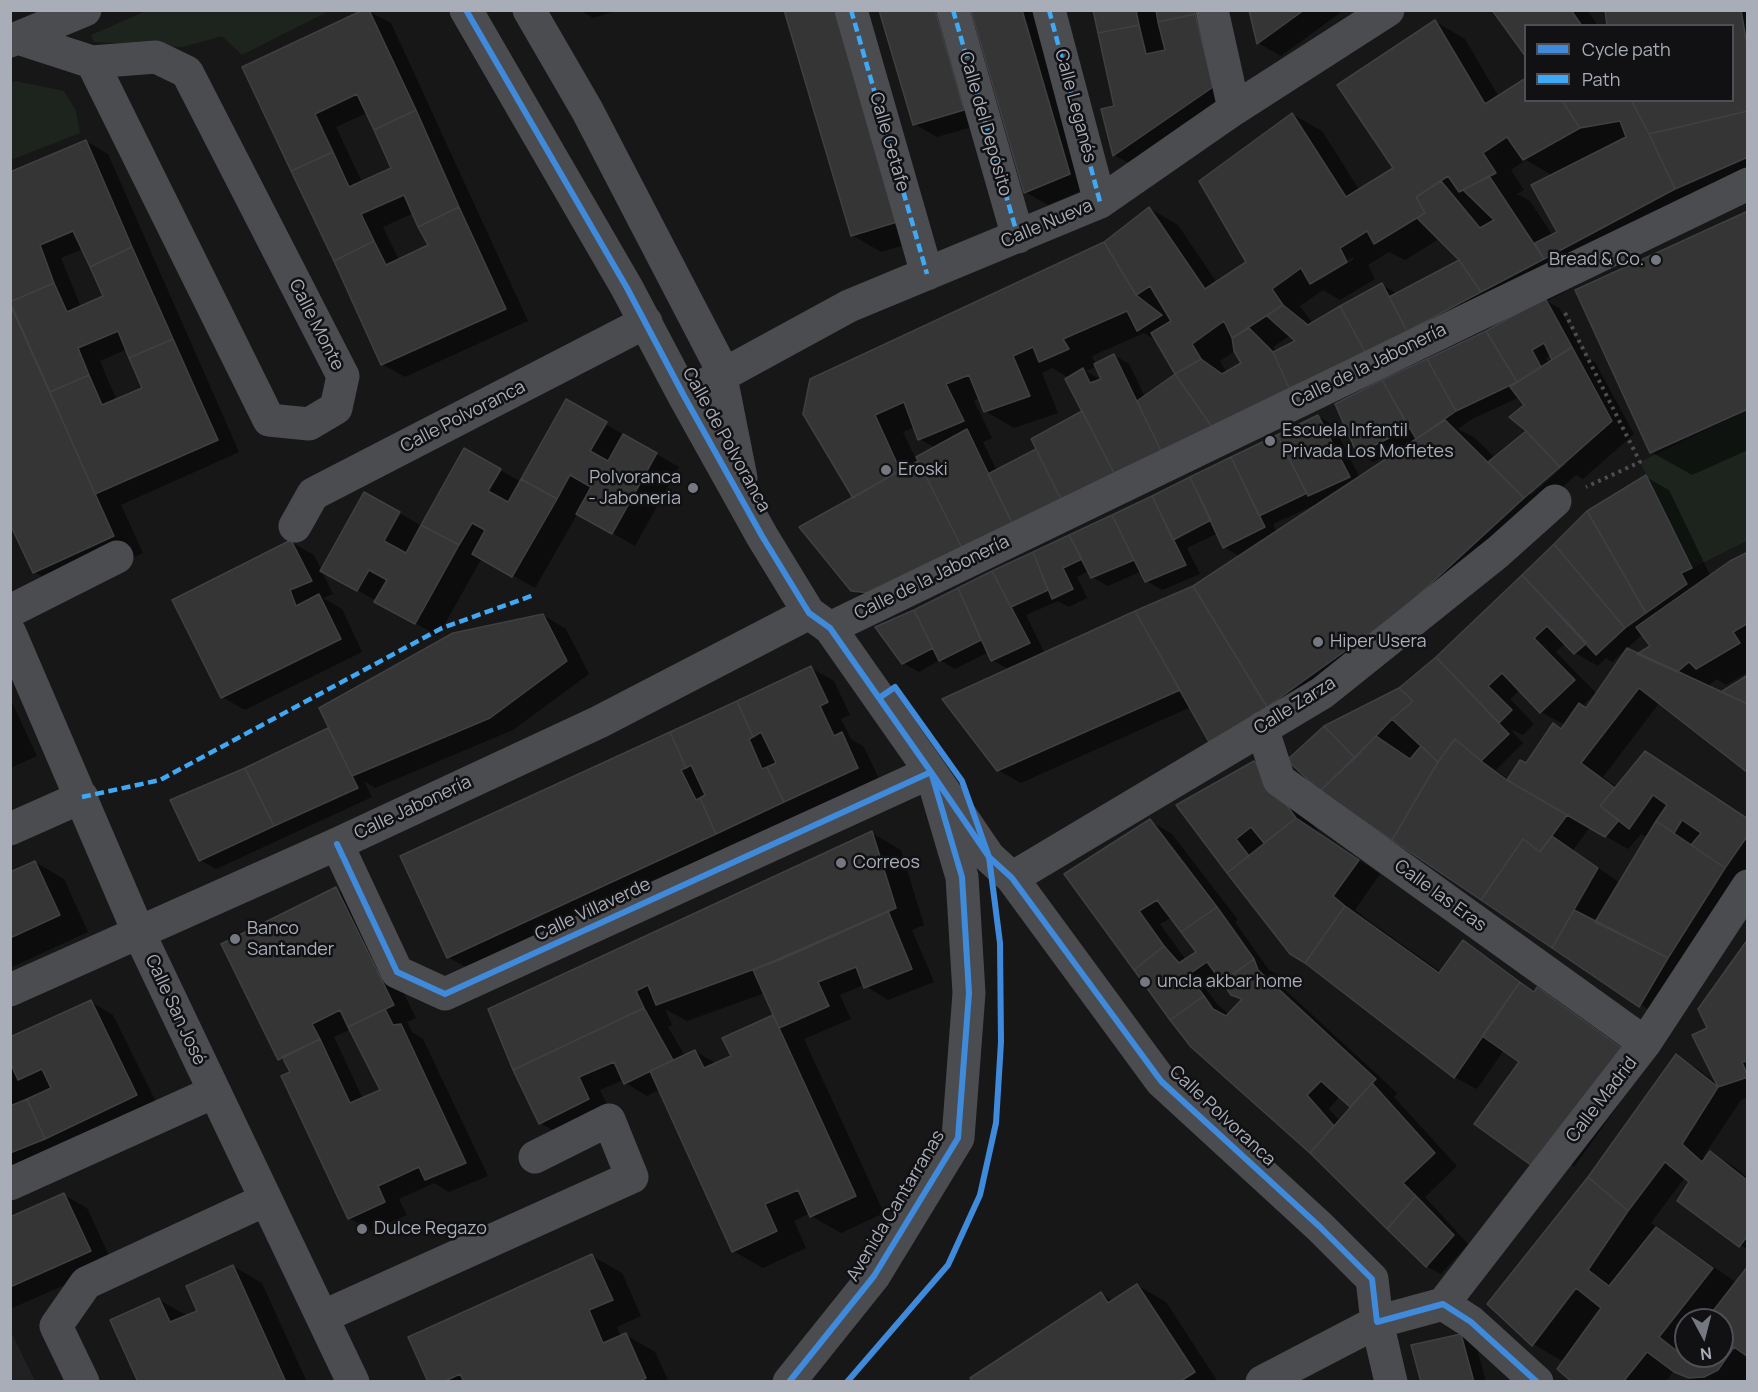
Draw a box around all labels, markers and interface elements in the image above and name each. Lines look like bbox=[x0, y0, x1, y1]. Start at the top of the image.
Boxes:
legend bbox=[1524, 24, 1734, 102]
text: Cycle path bbox=[1582, 37, 1671, 61]
street label: Calle Leganés bbox=[1050, 47, 1100, 165]
street label: Calle del Depósito bbox=[954, 49, 1016, 199]
text: Path bbox=[1582, 67, 1620, 91]
street label: Calle Getafe bbox=[865, 90, 913, 194]
street label: Calle Nueva bbox=[998, 195, 1096, 253]
place label: Bread & Co. bbox=[1549, 249, 1644, 271]
marker: Bread & Co. bbox=[1649, 253, 1663, 267]
street label: Calle Monte bbox=[284, 276, 348, 374]
street label: Calle de la Jabonería bbox=[1288, 319, 1450, 413]
street label: Calle de Polvoranca bbox=[677, 364, 775, 516]
street label: Calle Polvoranca bbox=[397, 376, 529, 458]
place label: Escuela Infantil Privada Los Mofletes bbox=[1282, 420, 1454, 462]
marker: Escuela Infantil Privada Los Mofletes bbox=[1263, 434, 1277, 448]
place label: Eroski bbox=[898, 459, 948, 481]
marker: Eroski bbox=[879, 463, 893, 477]
place label: Polvoranca - Jaboneria bbox=[588, 467, 681, 510]
marker: Polvoranca - Jaboneria bbox=[686, 481, 700, 495]
street label: Calle de la Jabonería bbox=[851, 531, 1013, 625]
place label: Hiper Usera bbox=[1330, 631, 1427, 653]
marker: Hiper Usera bbox=[1311, 635, 1325, 649]
street label: Calle Zarza bbox=[1250, 672, 1340, 740]
street label: Calle Jabonería bbox=[351, 771, 475, 845]
place label: Correos bbox=[853, 852, 920, 874]
street label: Calle las Eras bbox=[1390, 855, 1490, 937]
marker: Correos bbox=[834, 856, 848, 870]
street label: Calle Villaverde bbox=[532, 874, 654, 946]
place label: Banco Santander bbox=[247, 918, 334, 960]
marker: Banco Santander bbox=[228, 932, 242, 946]
street label: Calle San José bbox=[140, 951, 210, 1069]
place label: uncla akbar home bbox=[1157, 971, 1303, 993]
marker: uncla akbar home bbox=[1138, 975, 1152, 989]
street label: Calle Madrid bbox=[1562, 1053, 1642, 1147]
street label: Calle Polvoranca bbox=[1164, 1061, 1280, 1171]
street label: Avenida Cantarranas bbox=[842, 1127, 950, 1285]
place label: Dulce Regazo bbox=[374, 1218, 487, 1240]
marker: Dulce Regazo bbox=[355, 1222, 369, 1236]
north arrow bbox=[1674, 1308, 1734, 1368]
text: N bbox=[1699, 1342, 1713, 1365]

